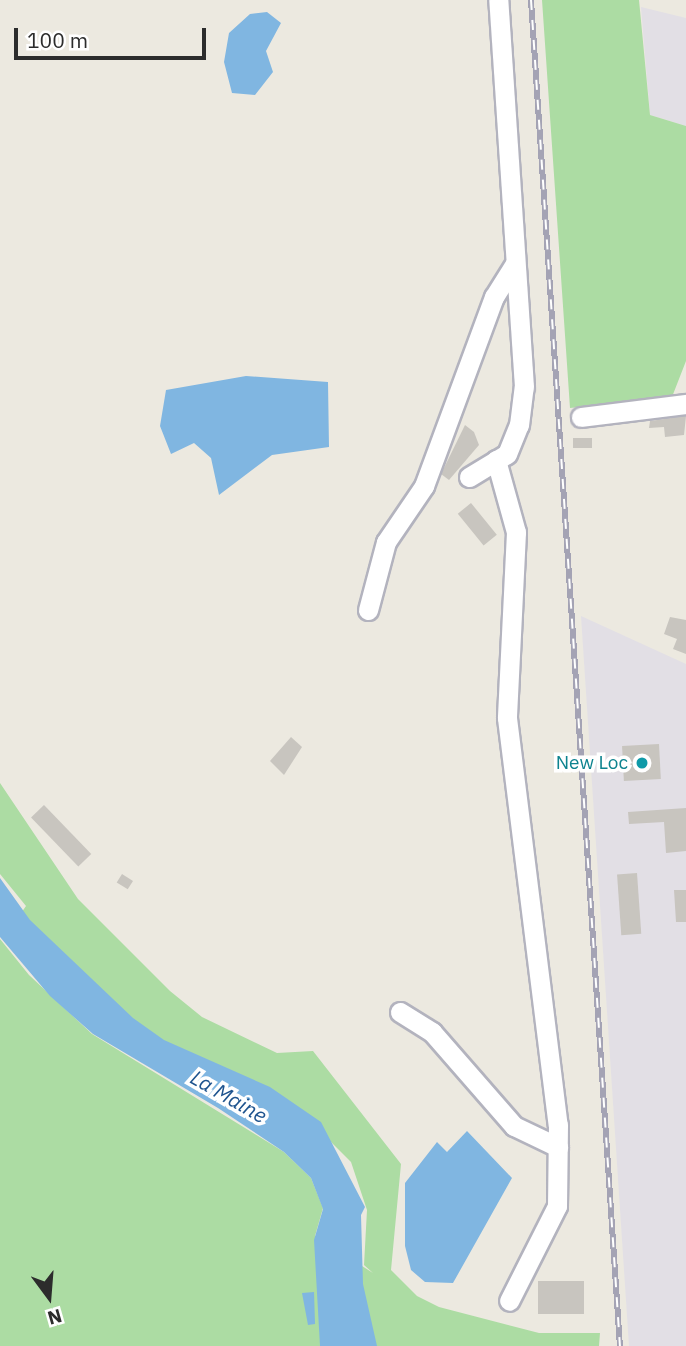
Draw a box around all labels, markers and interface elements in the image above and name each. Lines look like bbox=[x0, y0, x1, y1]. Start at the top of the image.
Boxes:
scale bar bbox=[18, 14, 210, 58]
text: 100 m bbox=[27, 26, 88, 54]
place label: New Loc bbox=[556, 752, 628, 774]
marker: New Loc bbox=[634, 755, 650, 771]
water label: La Maine bbox=[186, 1064, 272, 1128]
north arrow bbox=[14, 1262, 84, 1332]
text: N bbox=[45, 1304, 65, 1331]

